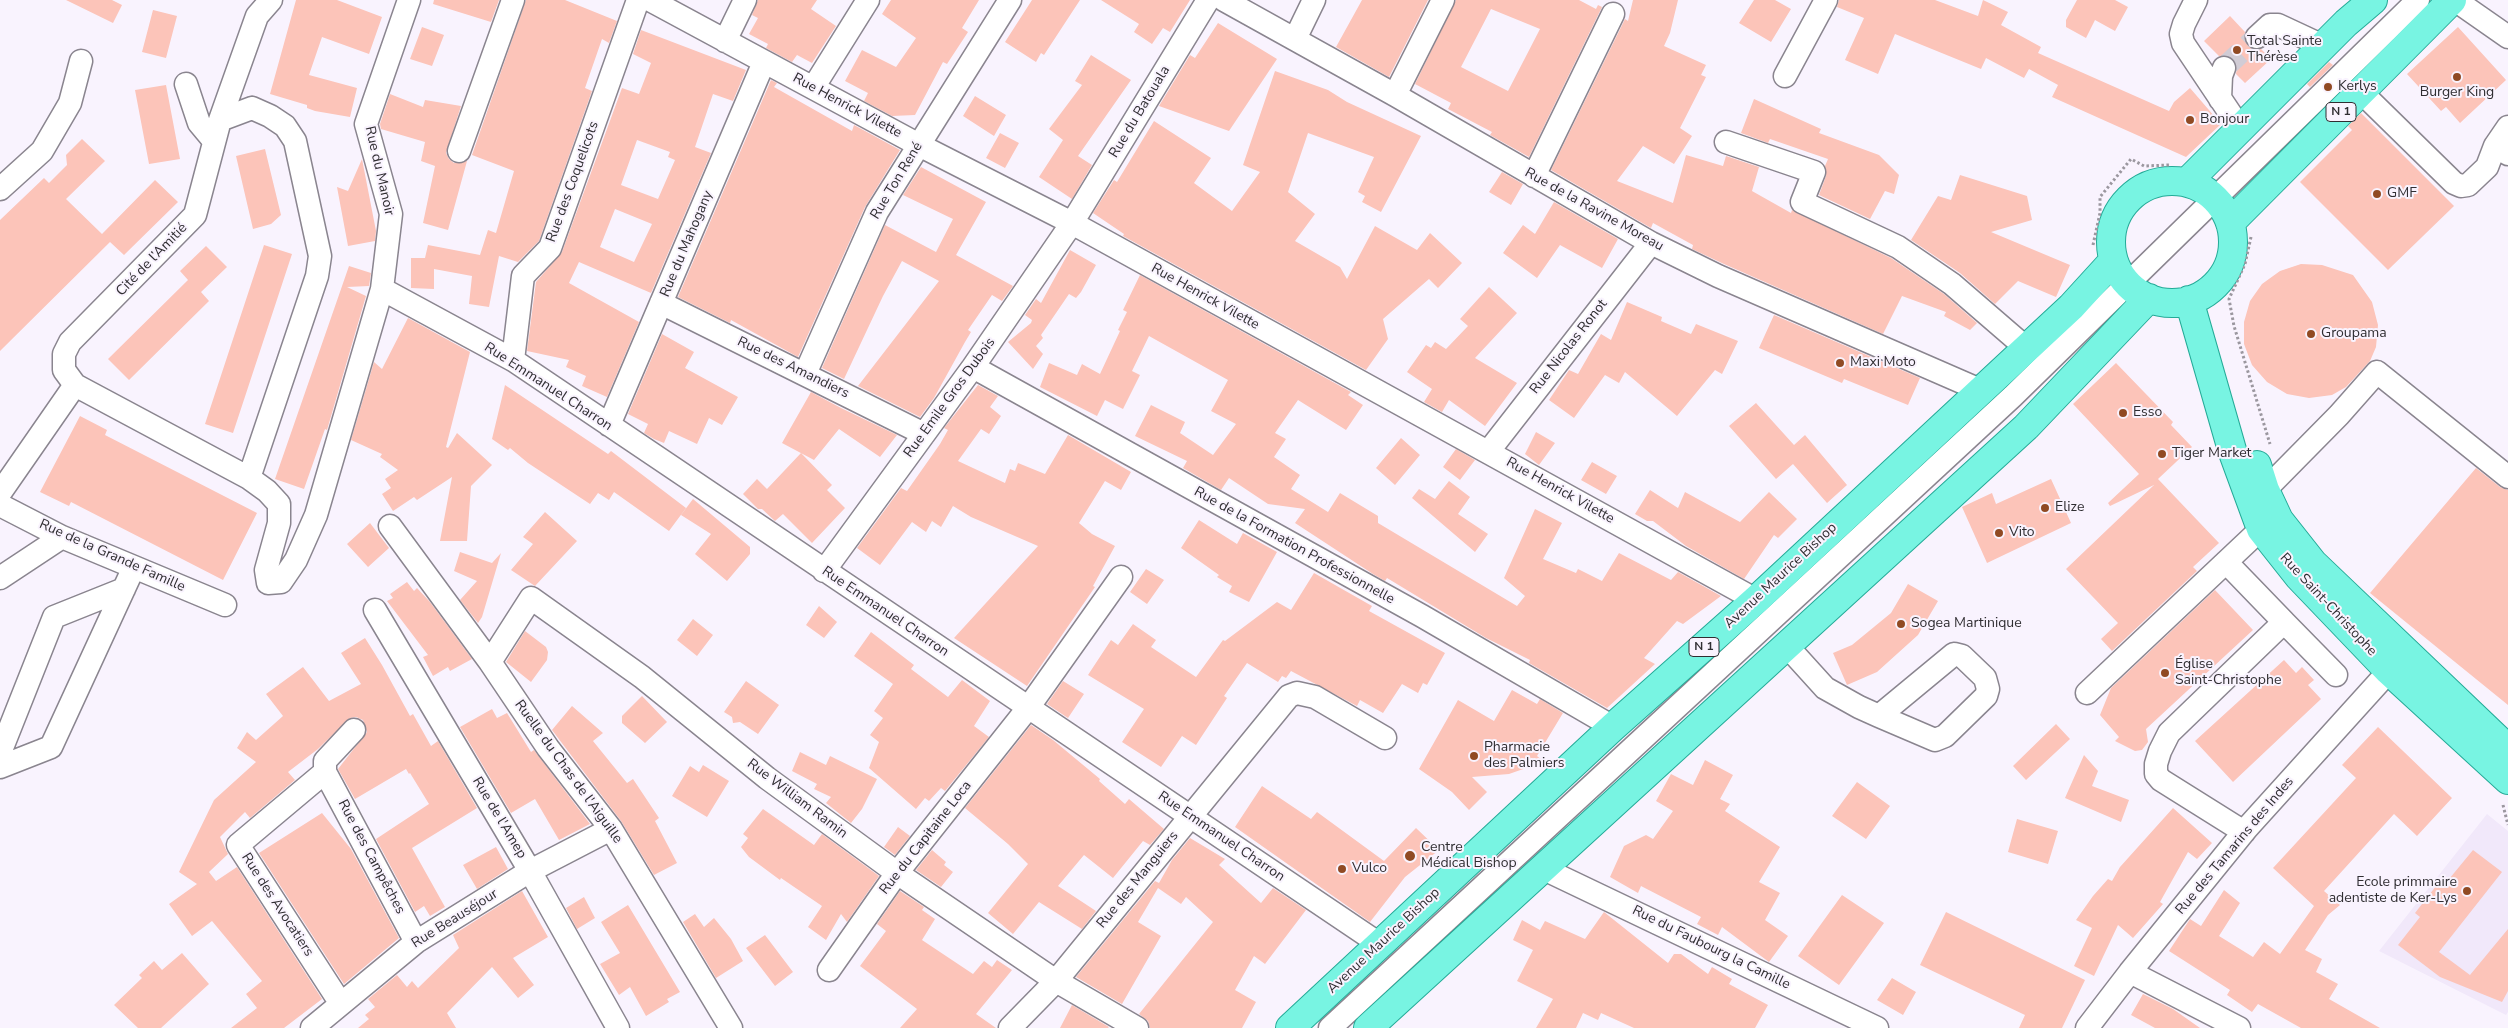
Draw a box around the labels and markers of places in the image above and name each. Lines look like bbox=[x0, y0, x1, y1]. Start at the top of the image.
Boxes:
place label: Total Sainte Thérèse bbox=[2247, 34, 2322, 66]
marker: Total Sainte Thérèse bbox=[2231, 44, 2243, 56]
marker: Burger King bbox=[2451, 71, 2463, 83]
place label: Kerlys bbox=[2338, 79, 2377, 95]
marker: Kerlys bbox=[2322, 81, 2334, 93]
place label: Burger King bbox=[2420, 85, 2494, 101]
place label: Bonjour bbox=[2200, 112, 2249, 128]
marker: Bonjour bbox=[2184, 114, 2196, 126]
place label: GMF bbox=[2387, 186, 2417, 202]
marker: GMF bbox=[2371, 188, 2383, 200]
place label: Groupama bbox=[2321, 326, 2387, 342]
marker: Groupama bbox=[2305, 328, 2317, 340]
place label: Maxi Moto bbox=[1850, 355, 1916, 371]
marker: Maxi Moto bbox=[1834, 357, 1846, 369]
place label: Esso bbox=[2133, 405, 2162, 421]
marker: Esso bbox=[2117, 407, 2129, 419]
place label: Tiger Market bbox=[2172, 446, 2252, 462]
marker: Tiger Market bbox=[2156, 448, 2168, 460]
place label: Elize bbox=[2055, 500, 2084, 516]
marker: Elize bbox=[2039, 502, 2051, 514]
place label: Vito bbox=[2009, 525, 2035, 541]
marker: Vito bbox=[1993, 527, 2005, 539]
place label: Sogea Martinique bbox=[1911, 616, 2022, 632]
marker: Sogea Martinique bbox=[1895, 618, 1907, 630]
place label: Église Saint-Christophe bbox=[2175, 657, 2281, 690]
marker: Église Saint-Christophe bbox=[2159, 667, 2171, 679]
place label: Pharmacie des Palmiers bbox=[1484, 740, 1564, 772]
marker: Pharmacie des Palmiers bbox=[1468, 750, 1480, 762]
place label: Centre Médical Bishop bbox=[1421, 840, 1517, 872]
marker: Centre Médical Bishop bbox=[1403, 849, 1417, 863]
place label: Vulco bbox=[1352, 861, 1387, 877]
marker: Vulco bbox=[1336, 863, 1348, 875]
place label: Ecole primmaire adentiste de Ker-Lys bbox=[2329, 875, 2457, 908]
marker: Ecole primmaire adentiste de Ker-Lys bbox=[2461, 885, 2473, 897]

